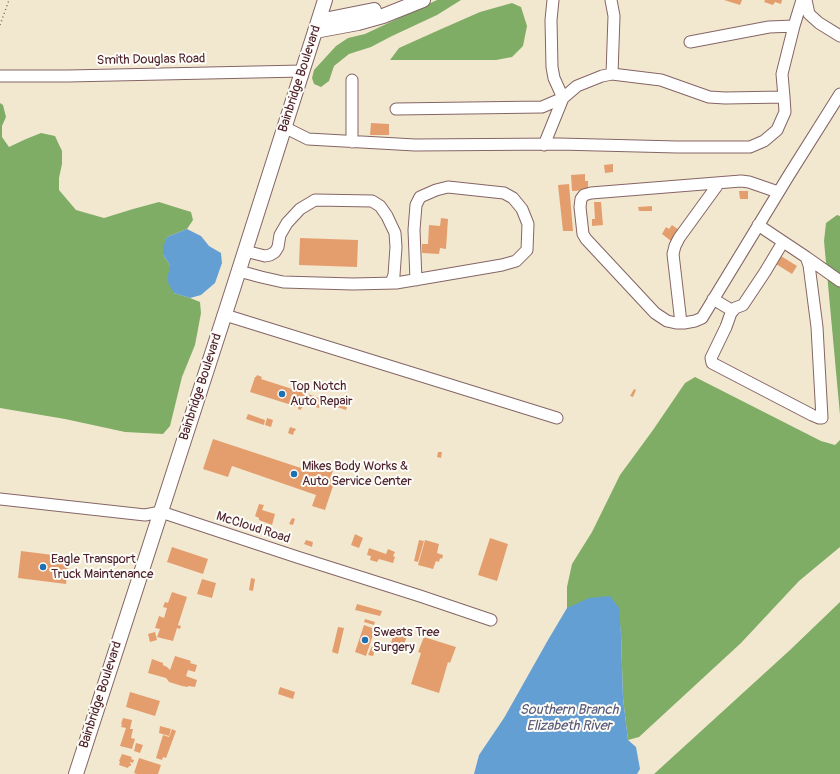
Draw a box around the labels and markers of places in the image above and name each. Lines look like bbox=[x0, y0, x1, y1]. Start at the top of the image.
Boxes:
place label: Top Notch Auto Repair bbox=[290, 379, 353, 410]
marker: Top Notch Auto Repair bbox=[277, 389, 287, 399]
place label: Mikes Body Works & Auto Service Center bbox=[302, 459, 412, 490]
marker: Mikes Body Works & Auto Service Center bbox=[289, 469, 299, 479]
place label: Eagle Transport Truck Maintenance bbox=[51, 552, 153, 583]
marker: Eagle Transport Truck Maintenance bbox=[38, 562, 48, 572]
place label: Sweats Tree Surgery bbox=[373, 625, 439, 656]
marker: Sweats Tree Surgery bbox=[360, 635, 370, 645]

